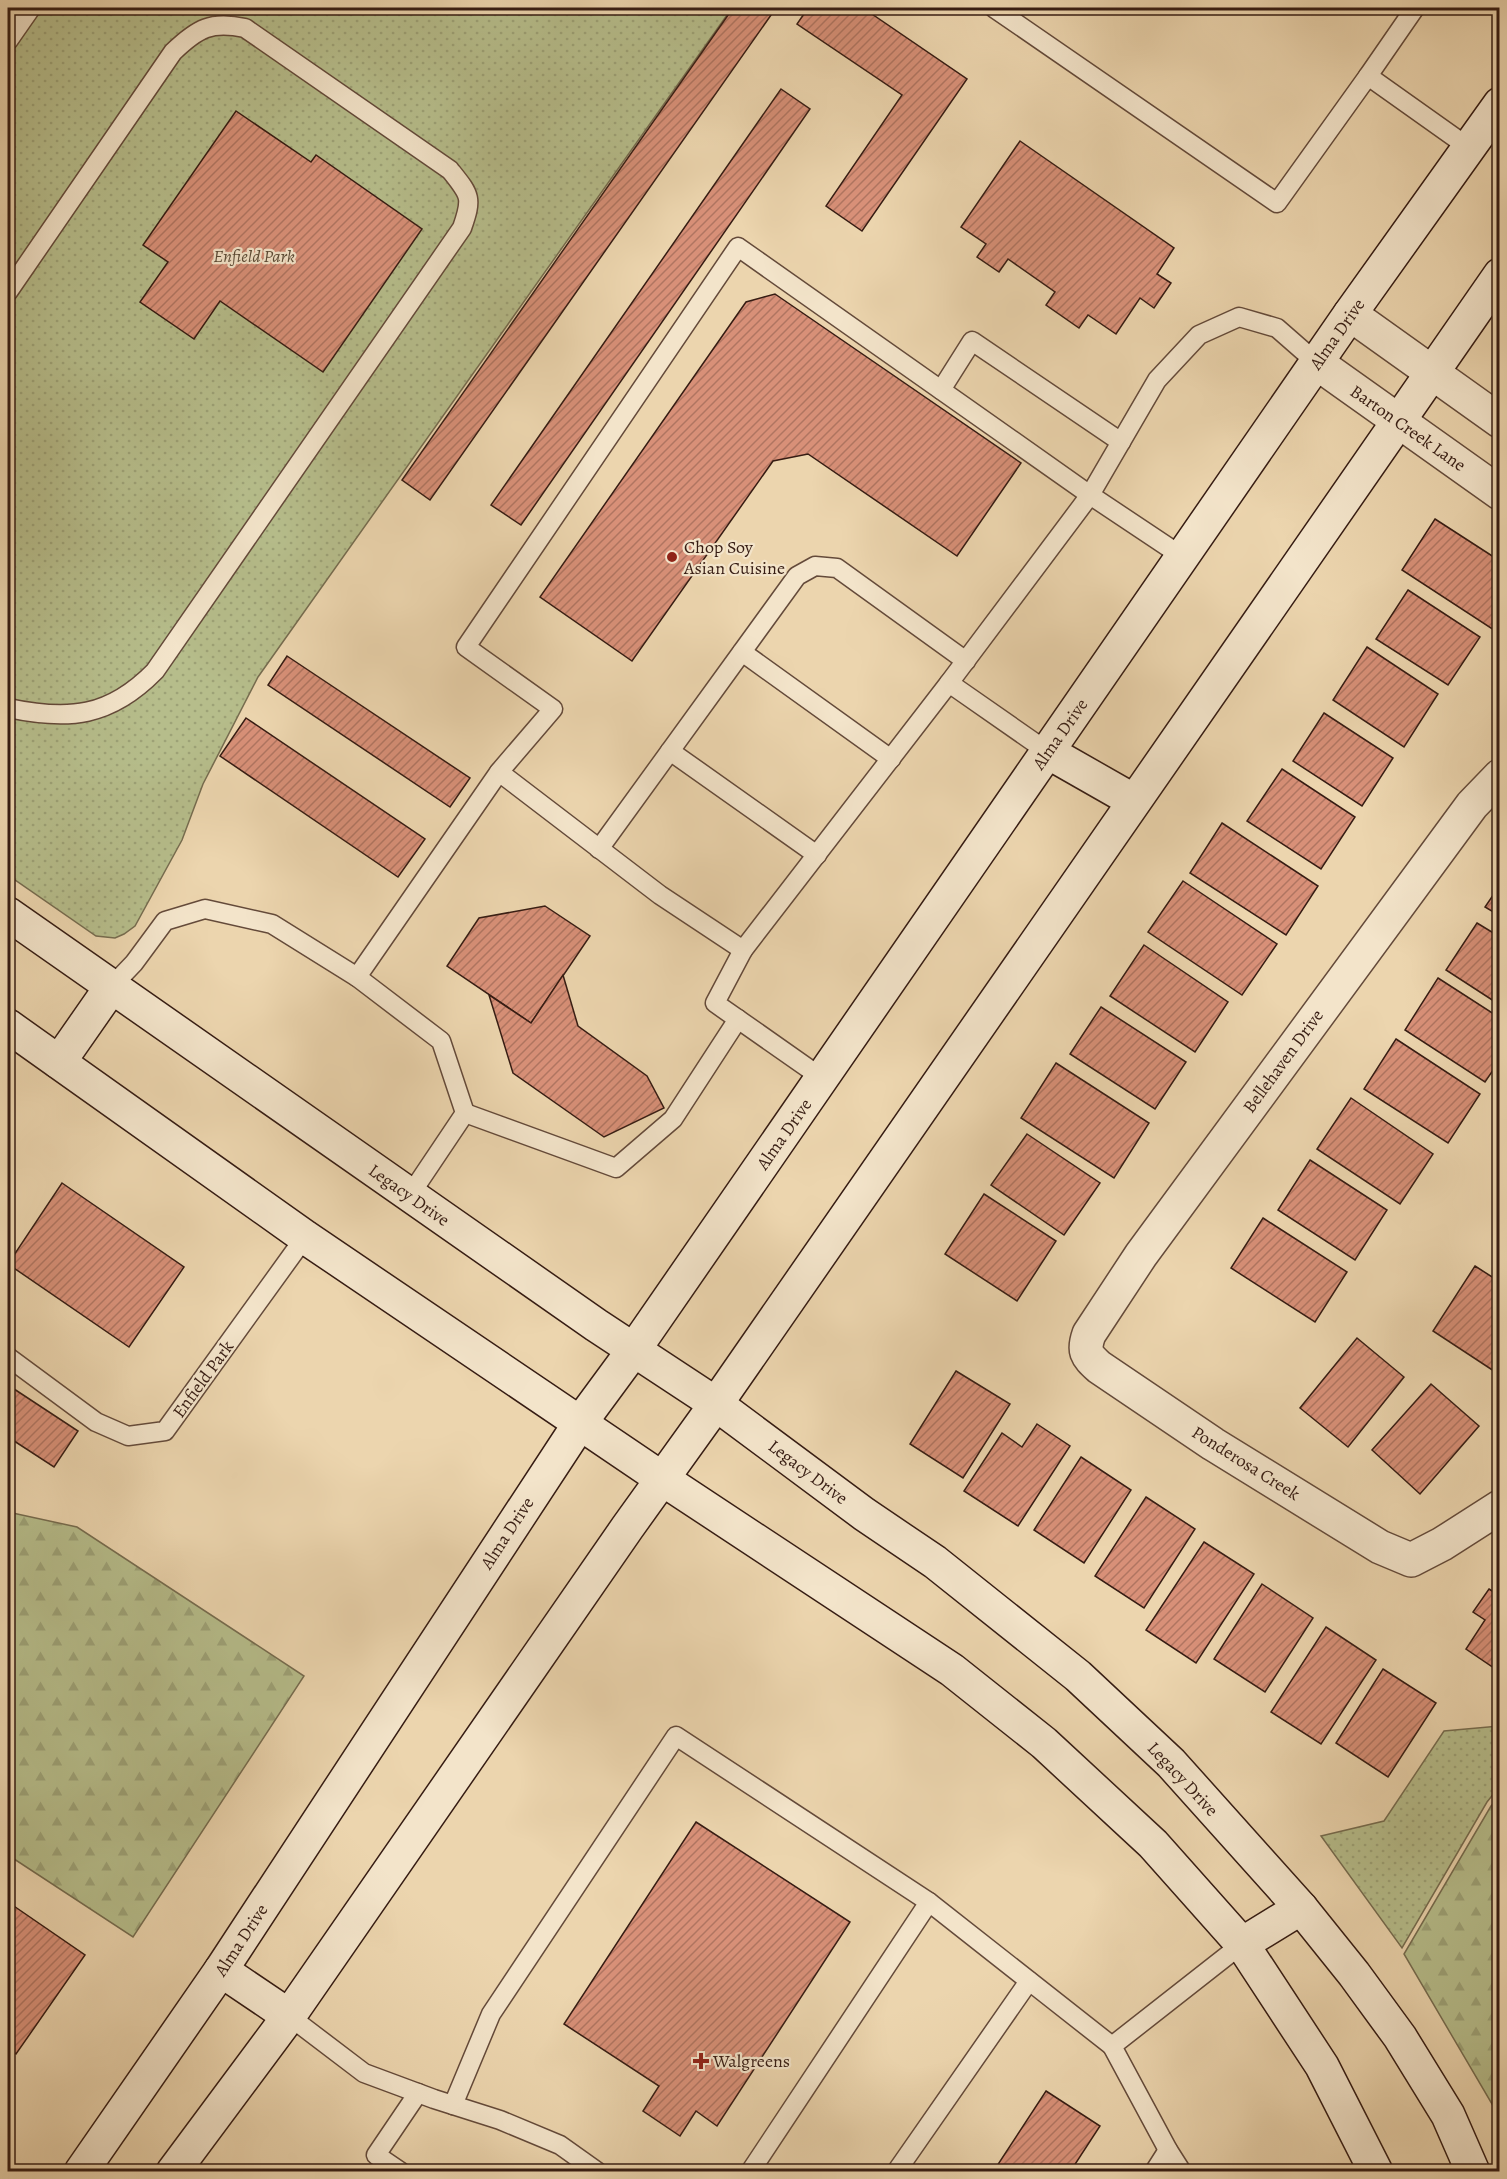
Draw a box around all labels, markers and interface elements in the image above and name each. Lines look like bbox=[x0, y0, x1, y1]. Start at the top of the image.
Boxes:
park label: Enfield Park bbox=[213, 244, 295, 268]
street label: Alma Drive bbox=[1303, 294, 1370, 375]
street label: Barton Creek Lane bbox=[1345, 379, 1471, 477]
place label: Chop Soy Asian Cuisine bbox=[683, 535, 785, 580]
marker: Chop Soy Asian Cuisine bbox=[665, 550, 679, 564]
street label: Alma Drive bbox=[1026, 694, 1093, 775]
street label: Bellehaven Drive bbox=[1237, 1004, 1329, 1118]
street label: Alma Drive bbox=[750, 1094, 817, 1175]
street label: Legacy Drive bbox=[364, 1158, 454, 1232]
street label: Enfield Park bbox=[167, 1335, 239, 1422]
street label: Ponderosa Creek bbox=[1187, 1420, 1305, 1506]
street label: Legacy Drive bbox=[763, 1434, 853, 1510]
street label: Alma Drive bbox=[474, 1492, 539, 1575]
street label: Legacy Drive bbox=[1142, 1737, 1224, 1821]
street label: Alma Drive bbox=[208, 1899, 273, 1982]
place label: Walgreens bbox=[712, 2049, 790, 2073]
marker: Walgreens bbox=[694, 2054, 708, 2068]

